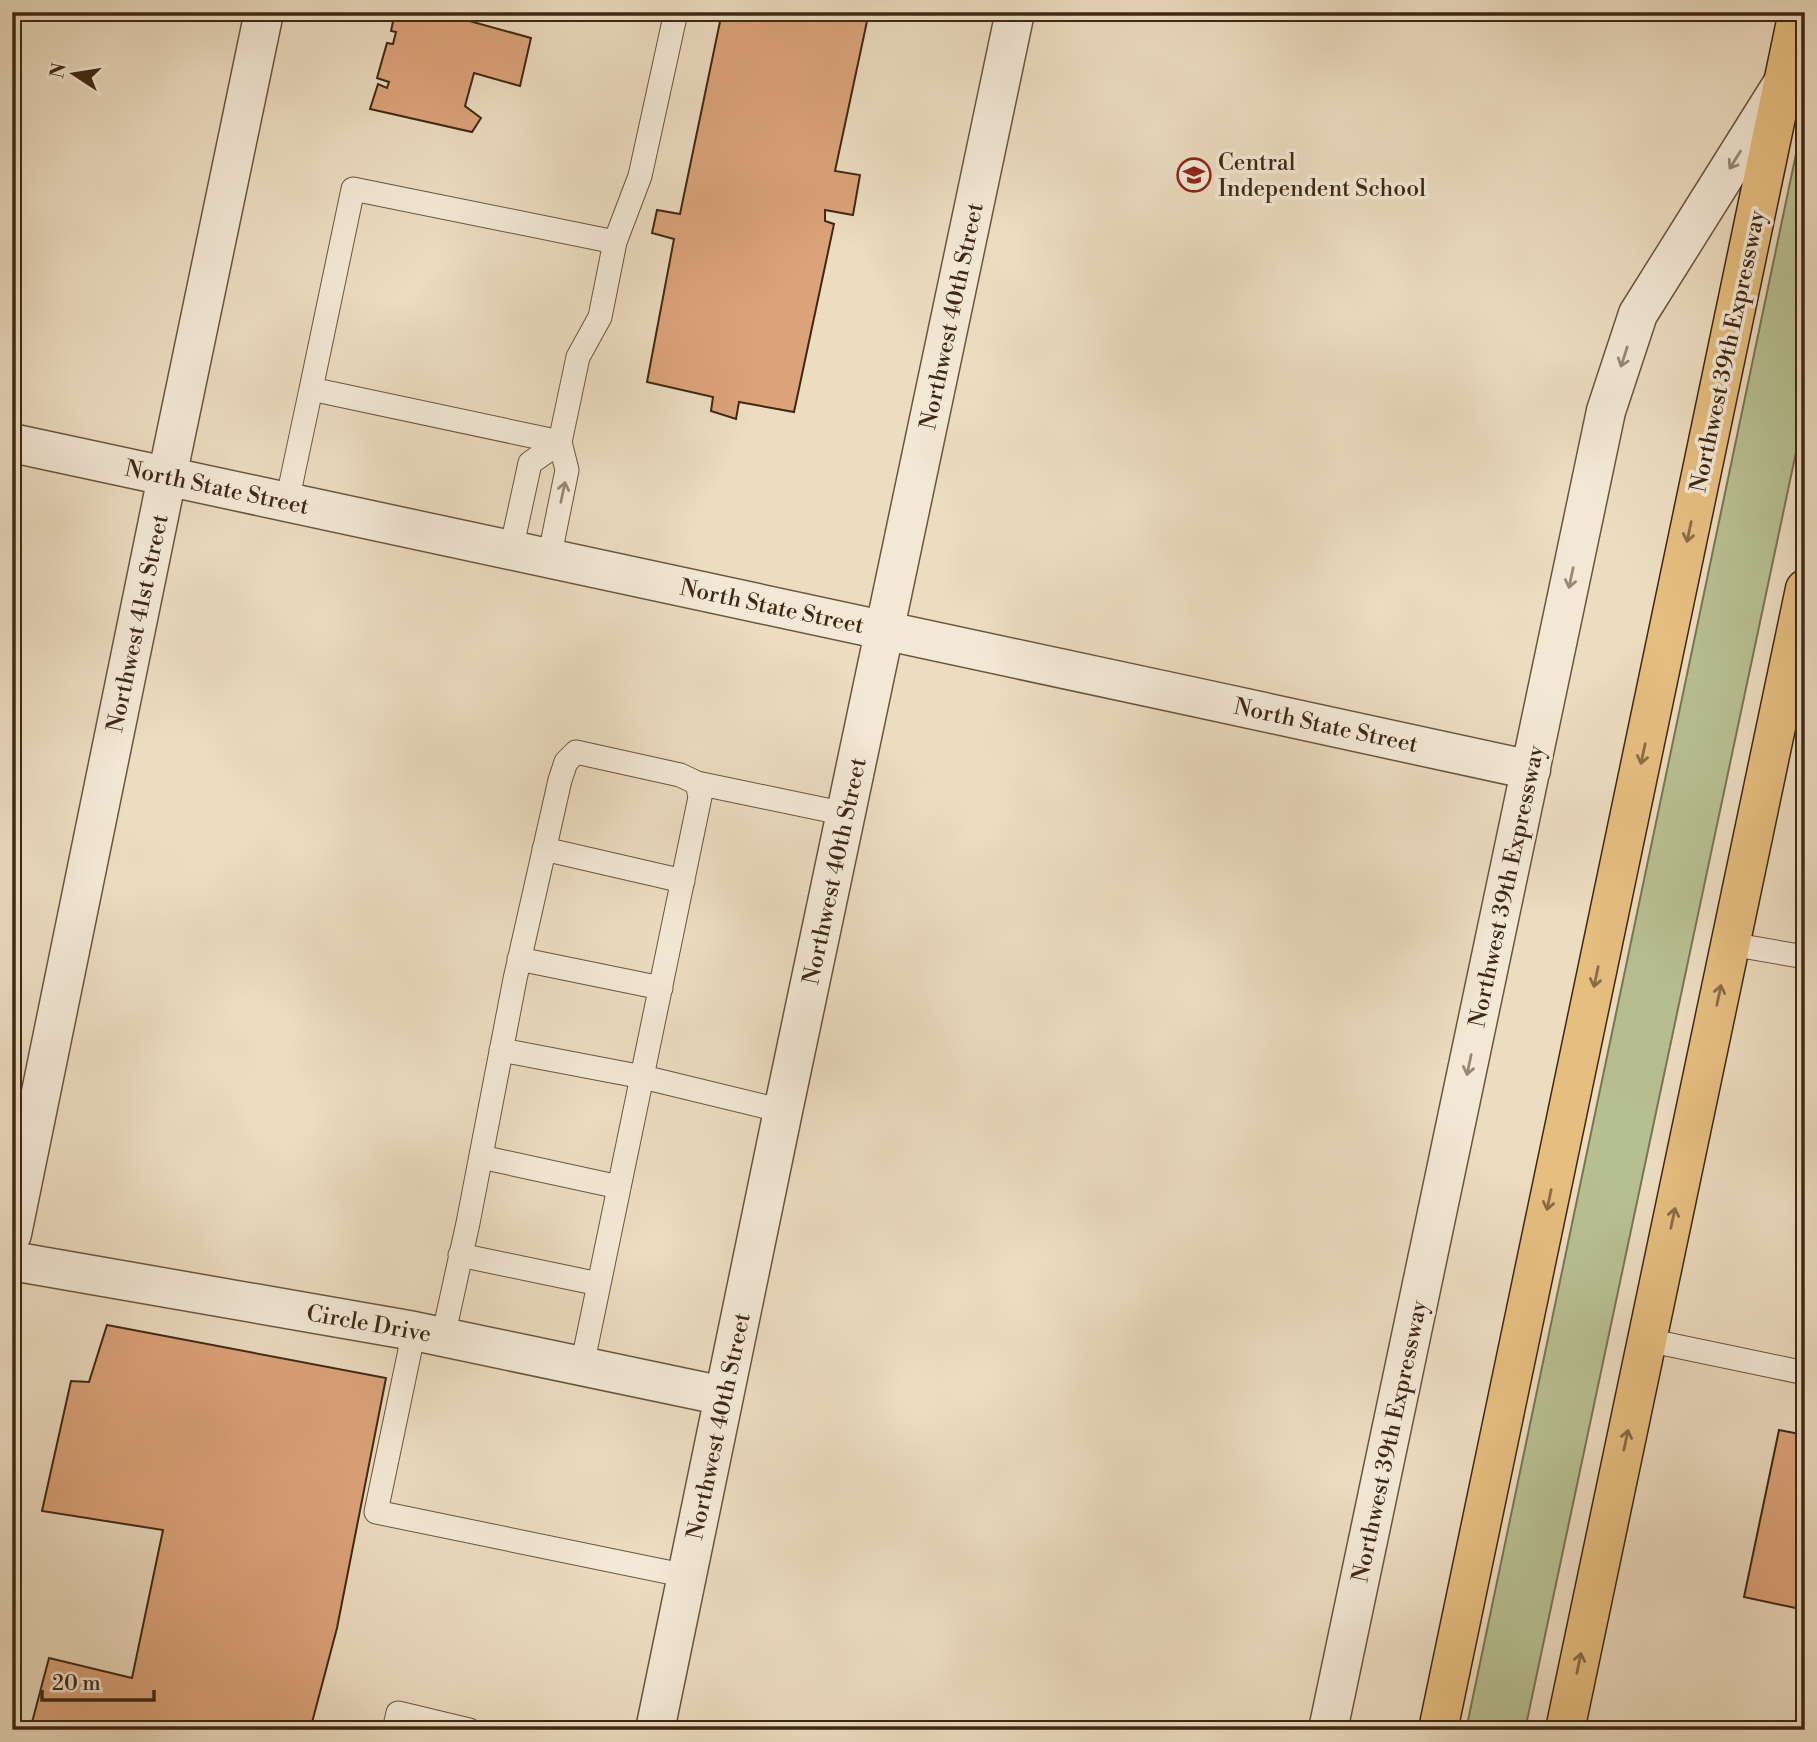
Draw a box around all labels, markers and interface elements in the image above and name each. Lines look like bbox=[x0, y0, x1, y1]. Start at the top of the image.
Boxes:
north arrow bbox=[38, 38, 108, 108]
text: N bbox=[45, 61, 72, 81]
place label: Central Independent School bbox=[1218, 149, 1426, 203]
one-way arrow bbox=[1727, 149, 1741, 169]
school or university icon: Central Independent School bbox=[1175, 156, 1213, 194]
street label: Northwest 40th Street bbox=[914, 200, 990, 432]
street label: Northwest 39th Expressway bbox=[1684, 207, 1772, 495]
one-way arrow bbox=[1617, 346, 1629, 368]
street label: North State Street bbox=[122, 455, 311, 521]
one-way arrow bbox=[556, 481, 570, 504]
street label: Northwest 41st Street bbox=[101, 512, 175, 735]
one-way arrow bbox=[1682, 520, 1696, 543]
one-way arrow bbox=[1563, 566, 1577, 589]
street label: North State Street bbox=[677, 574, 866, 640]
street label: North State Street bbox=[1231, 693, 1420, 759]
street label: Northwest 39th Expressway bbox=[1463, 742, 1551, 1030]
one-way arrow bbox=[1635, 742, 1649, 765]
street label: Northwest 40th Street bbox=[797, 755, 873, 987]
one-way arrow bbox=[1589, 965, 1602, 988]
one-way arrow bbox=[1713, 984, 1727, 1007]
one-way arrow bbox=[1461, 1053, 1475, 1076]
one-way arrow bbox=[1542, 1188, 1556, 1211]
one-way arrow bbox=[1666, 1207, 1680, 1230]
street label: Northwest 39th Expressway bbox=[1346, 1297, 1434, 1585]
street label: Circle Drive bbox=[304, 1299, 433, 1349]
street label: Northwest 40th Street bbox=[681, 1310, 757, 1542]
one-way arrow bbox=[1619, 1429, 1633, 1452]
one-way arrow bbox=[1573, 1652, 1587, 1675]
scale bar bbox=[42, 1658, 154, 1702]
text: 20 m bbox=[52, 1671, 101, 1697]

